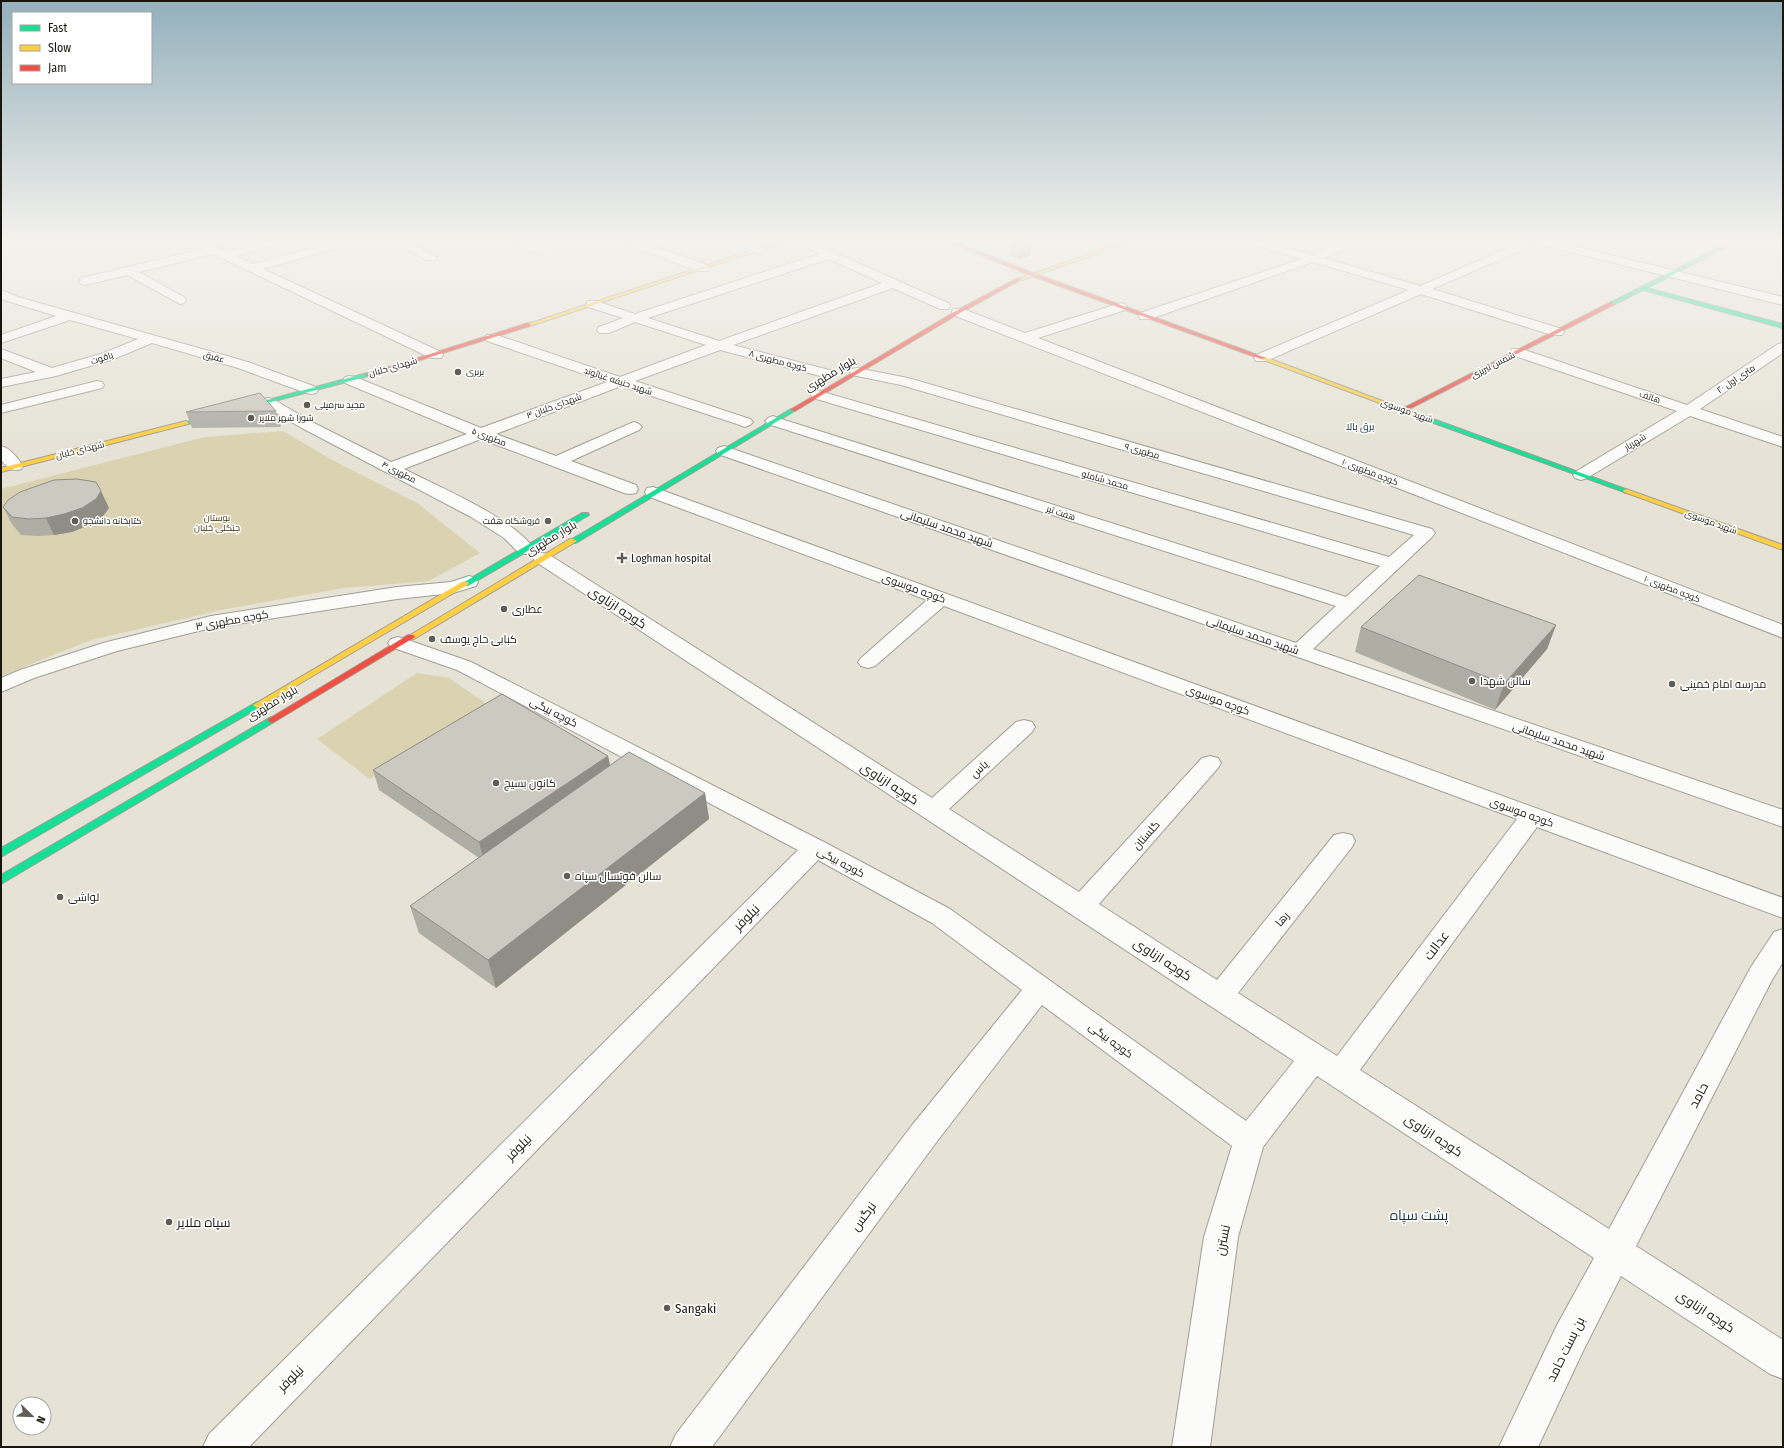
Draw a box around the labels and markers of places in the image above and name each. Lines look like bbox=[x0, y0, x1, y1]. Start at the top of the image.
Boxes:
marker: بربری bbox=[453, 367, 463, 377]
place label: بربری bbox=[466, 367, 484, 377]
marker: مجید سرمیلی bbox=[302, 400, 312, 410]
place label: مجید سرمیلی bbox=[315, 400, 365, 410]
marker: شورا شهر ملایر bbox=[246, 413, 256, 423]
place label: شورا شهر ملایر bbox=[258, 413, 314, 423]
marker: کتابخانه دانشجو bbox=[70, 516, 80, 526]
place label: کتابخانه دانشجو bbox=[83, 516, 142, 526]
place label: فروشگاه هفت bbox=[483, 516, 540, 526]
marker: فروشگاه هفت bbox=[543, 516, 553, 526]
marker: Loghman hospital bbox=[616, 552, 628, 564]
place label: Loghman hospital bbox=[631, 552, 711, 565]
place label: عطاری bbox=[512, 603, 543, 616]
marker: عطاری bbox=[499, 604, 509, 614]
place label: کبابی حاج یوسف bbox=[440, 633, 517, 647]
marker: کبابی حاج یوسف bbox=[427, 634, 437, 644]
place label: سالن شهدا bbox=[1480, 675, 1531, 688]
marker: سالن شهدا bbox=[1467, 676, 1477, 686]
place label: مدرسه امام خمینی bbox=[1680, 678, 1766, 692]
marker: مدرسه امام خمینی bbox=[1667, 679, 1677, 689]
place label: کانون بسیج bbox=[504, 777, 556, 791]
marker: کانون بسیج bbox=[491, 778, 501, 788]
place label: سالن فوتسال سپاه bbox=[575, 870, 661, 883]
marker: سالن فوتسال سپاه bbox=[562, 871, 572, 881]
place label: لواشی bbox=[68, 891, 99, 904]
marker: لواشی bbox=[55, 892, 65, 902]
place label: سپاه ملایر bbox=[176, 1215, 231, 1231]
marker: سپاه ملایر bbox=[164, 1217, 174, 1227]
place label: Sangaki bbox=[675, 1301, 716, 1316]
marker: Sangaki bbox=[662, 1303, 672, 1313]

